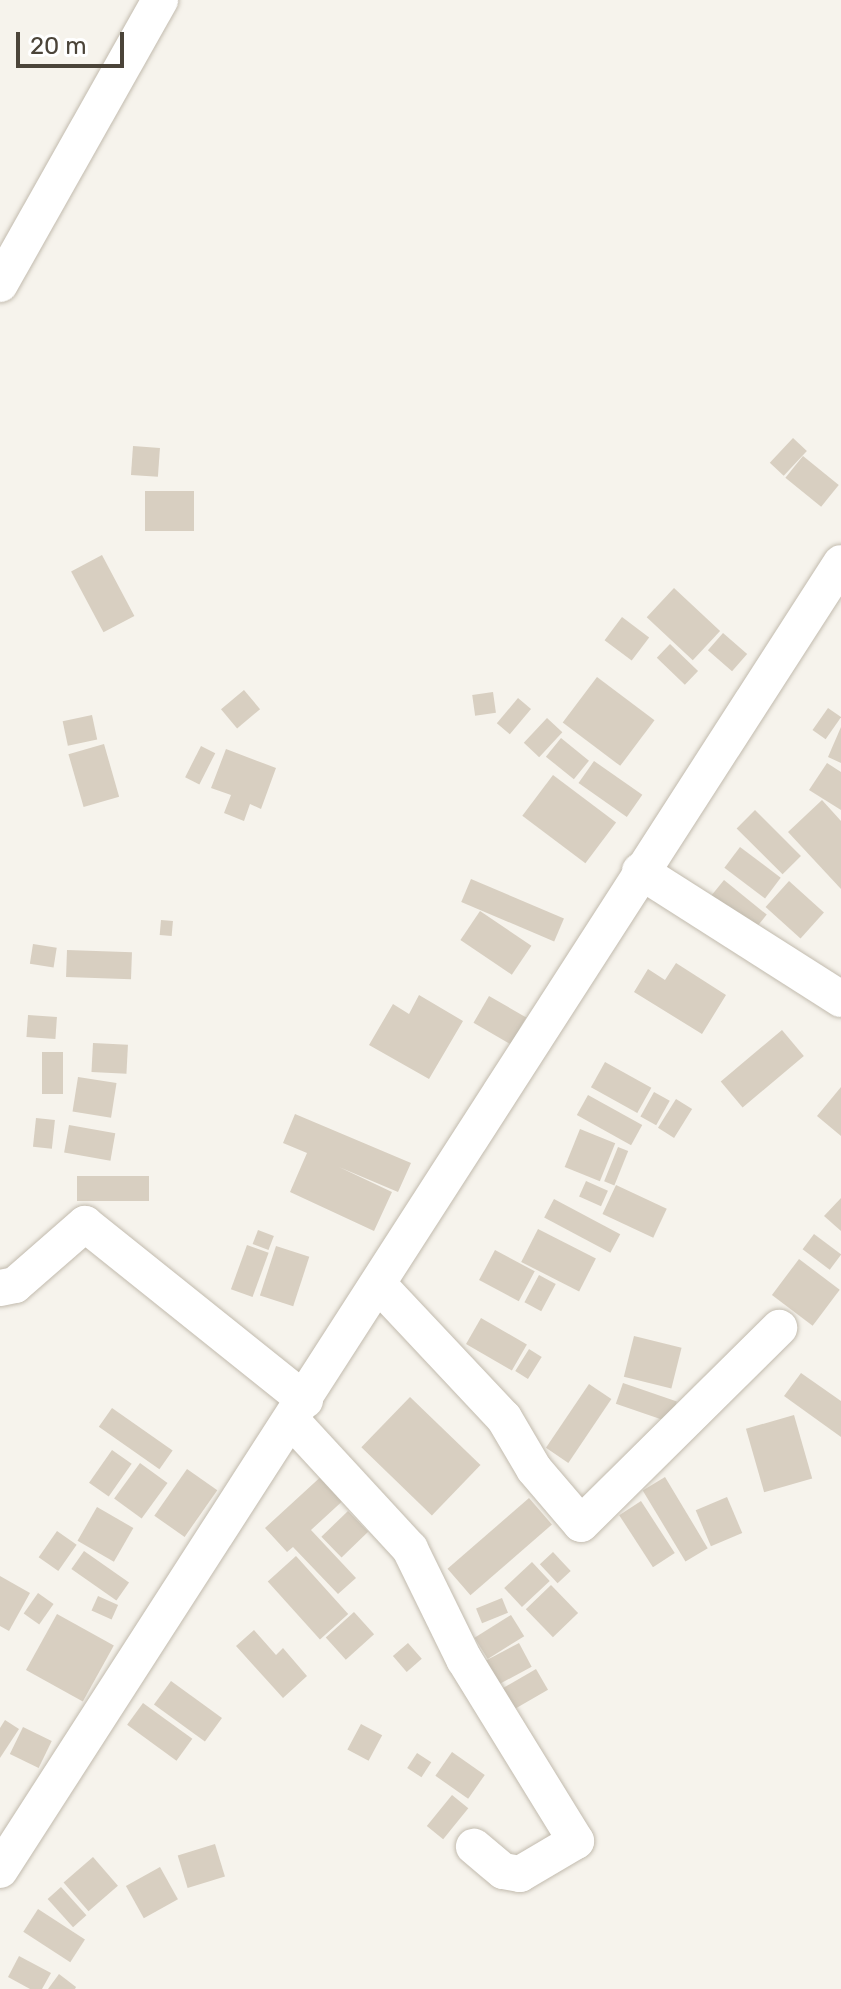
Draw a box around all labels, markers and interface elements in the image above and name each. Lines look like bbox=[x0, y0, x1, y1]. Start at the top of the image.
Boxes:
scale bar bbox=[20, 16, 128, 66]
text: 20 m bbox=[30, 32, 87, 60]

